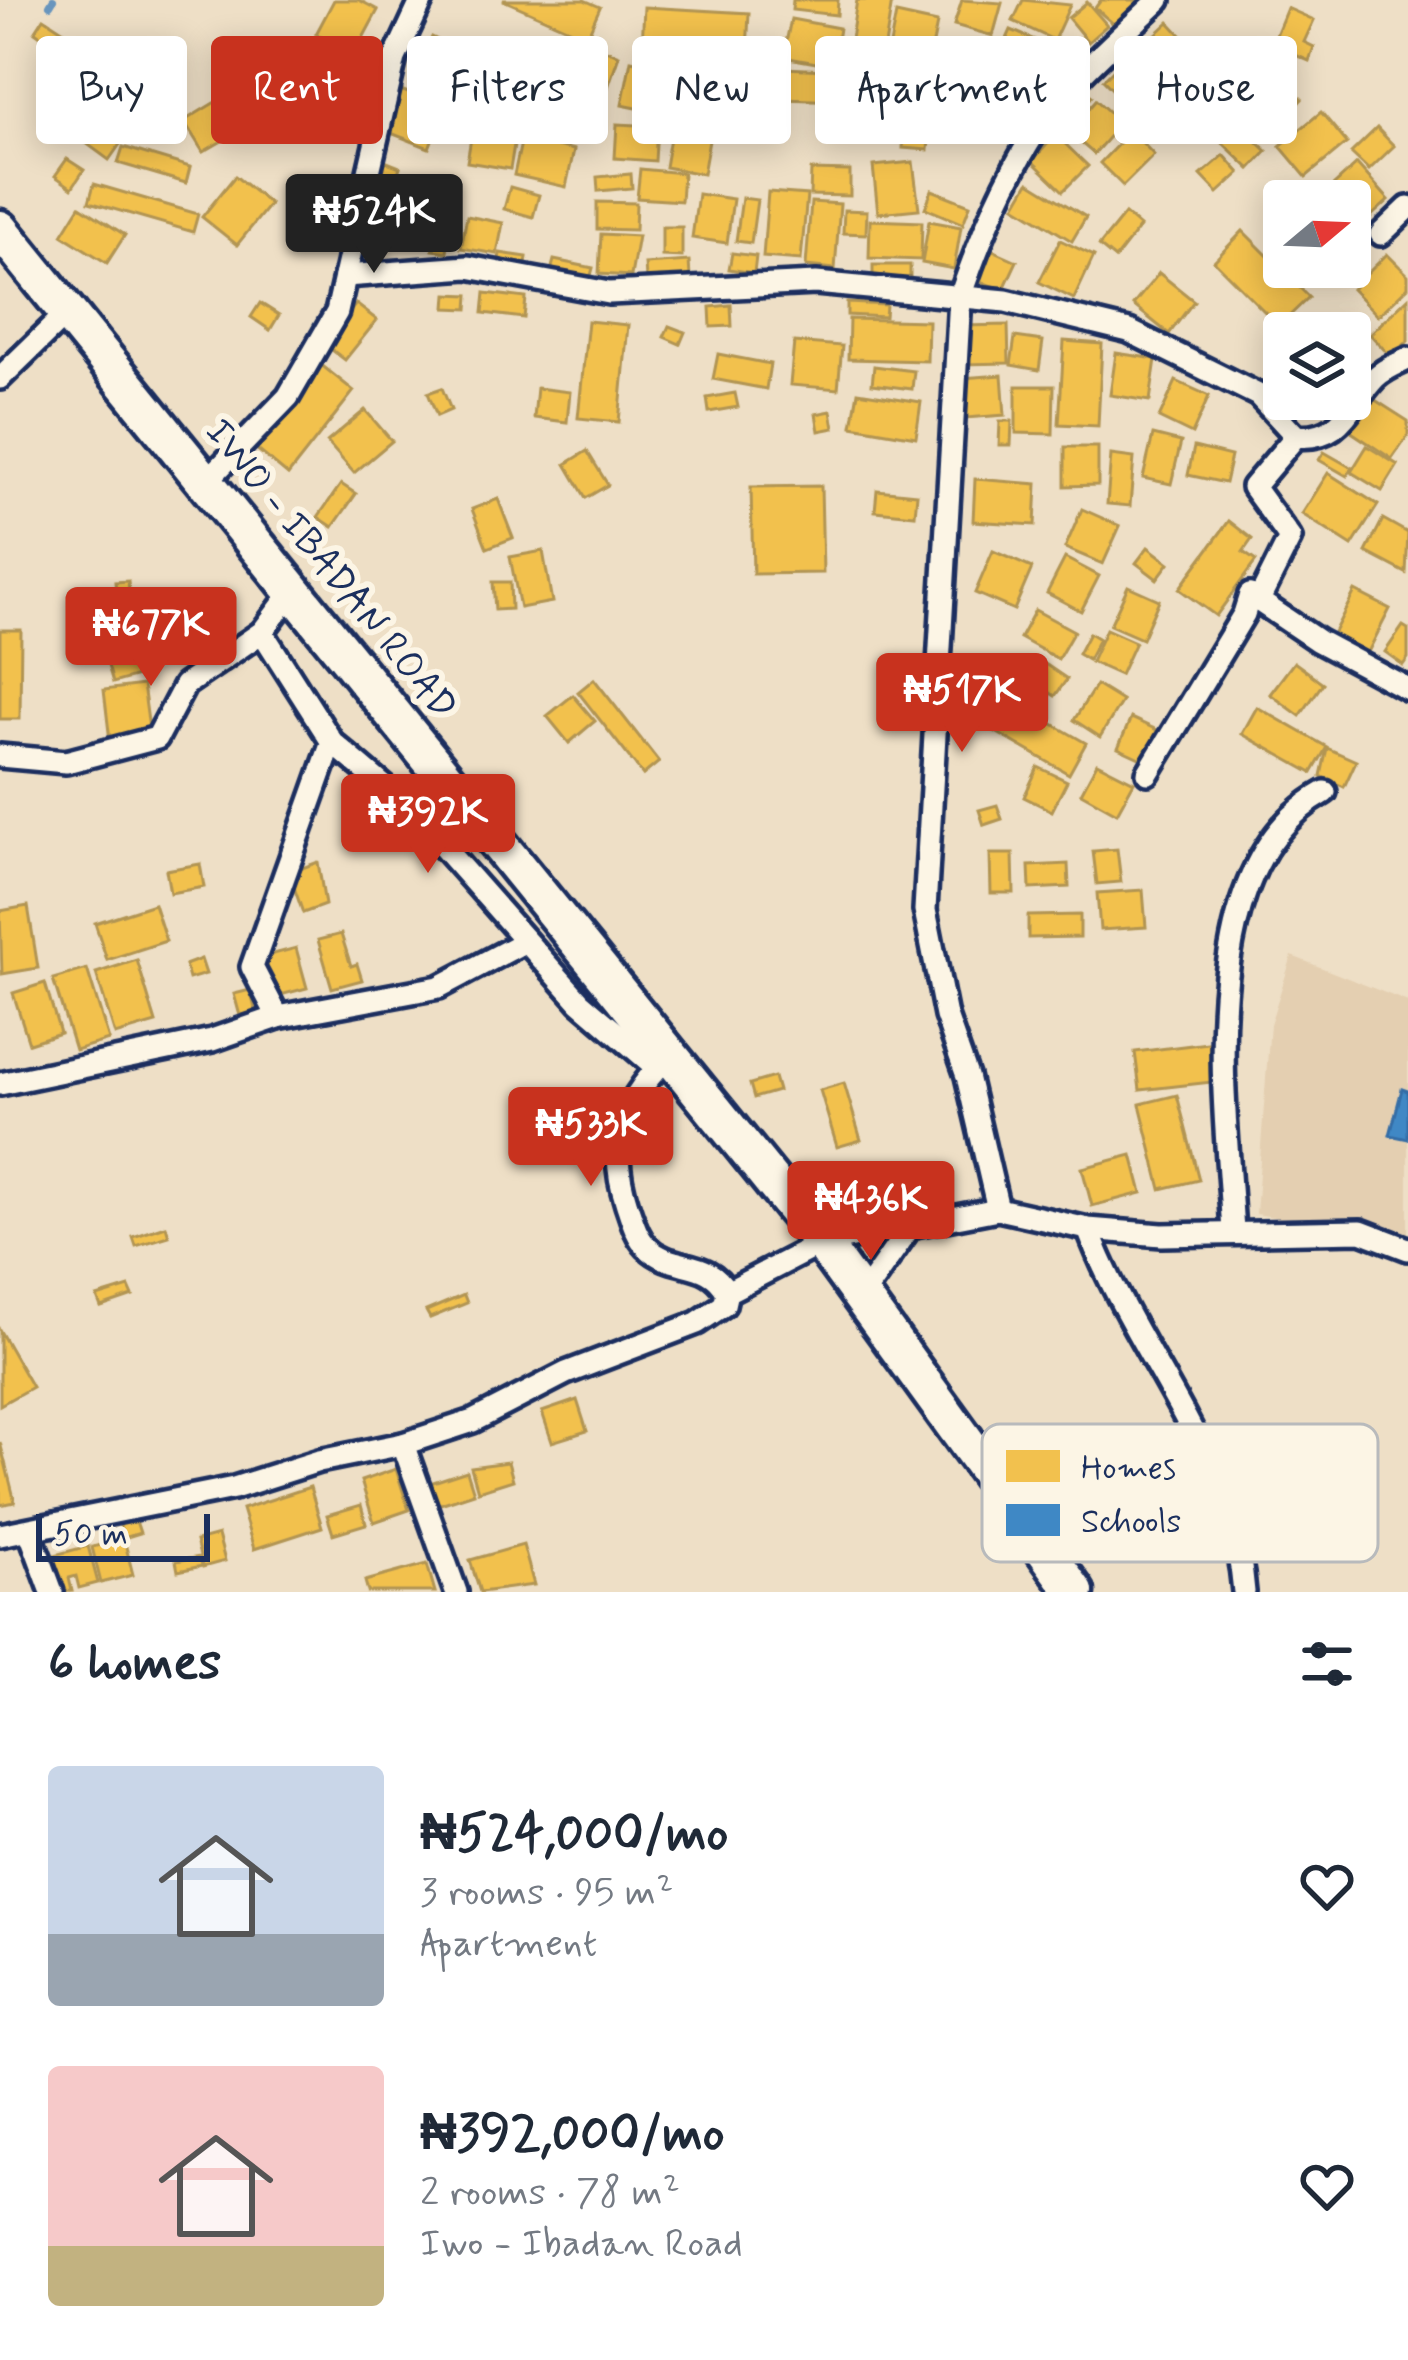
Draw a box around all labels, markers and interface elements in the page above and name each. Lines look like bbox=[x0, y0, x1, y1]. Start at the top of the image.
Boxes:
chip: Buy bbox=[36, 36, 187, 144]
chip: Rent bbox=[211, 36, 383, 144]
chip: Filters bbox=[407, 36, 608, 144]
chip: New bbox=[632, 36, 791, 144]
chip: Apartment bbox=[815, 36, 1090, 144]
chip: House bbox=[1114, 36, 1297, 144]
pin: ₦524K bbox=[290, 174, 458, 276]
north arrow bbox=[1263, 180, 1371, 288]
map controls bbox=[1263, 180, 1371, 420]
text: ₦524K bbox=[313, 187, 435, 238]
button: layers bbox=[1263, 312, 1371, 420]
street label: IWO - IBADAN ROAD bbox=[192, 409, 468, 731]
pin: ₦677K bbox=[67, 587, 235, 689]
text: ₦677K bbox=[92, 600, 210, 651]
pin: ₦517K bbox=[878, 653, 1046, 755]
text: ₦517K bbox=[903, 666, 1021, 717]
pin: ₦392K bbox=[344, 774, 512, 876]
text: ₦392K bbox=[368, 787, 488, 838]
pin: ₦533K bbox=[507, 1087, 675, 1189]
text: ₦533K bbox=[535, 1100, 647, 1151]
pin: ₦436K bbox=[787, 1161, 955, 1263]
text: ₦436K bbox=[814, 1174, 928, 1225]
legend bbox=[982, 1424, 1378, 1562]
text: Homes bbox=[1081, 1447, 1176, 1491]
text: Schools bbox=[1081, 1501, 1181, 1545]
scale bar bbox=[36, 1508, 210, 1561]
text: 50 m bbox=[54, 1513, 128, 1557]
text: 6 homes bbox=[48, 1631, 221, 1697]
icon: filters bbox=[1294, 1631, 1360, 1697]
text: ₦524,000/mo bbox=[420, 1802, 728, 1868]
icon: home bbox=[144, 1814, 288, 1958]
icon: heart bbox=[1294, 1853, 1360, 1919]
text: 3 rooms · 95 m² bbox=[420, 1868, 673, 1919]
text: Apartment bbox=[420, 1919, 597, 1970]
text: ₦392,000/mo bbox=[420, 2102, 725, 2168]
icon: home bbox=[144, 2114, 288, 2258]
icon: heart bbox=[1294, 2153, 1360, 2219]
text: 2 rooms · 78 m² bbox=[420, 2168, 680, 2219]
text: Iwo - Ibadan Road bbox=[420, 2219, 743, 2270]

